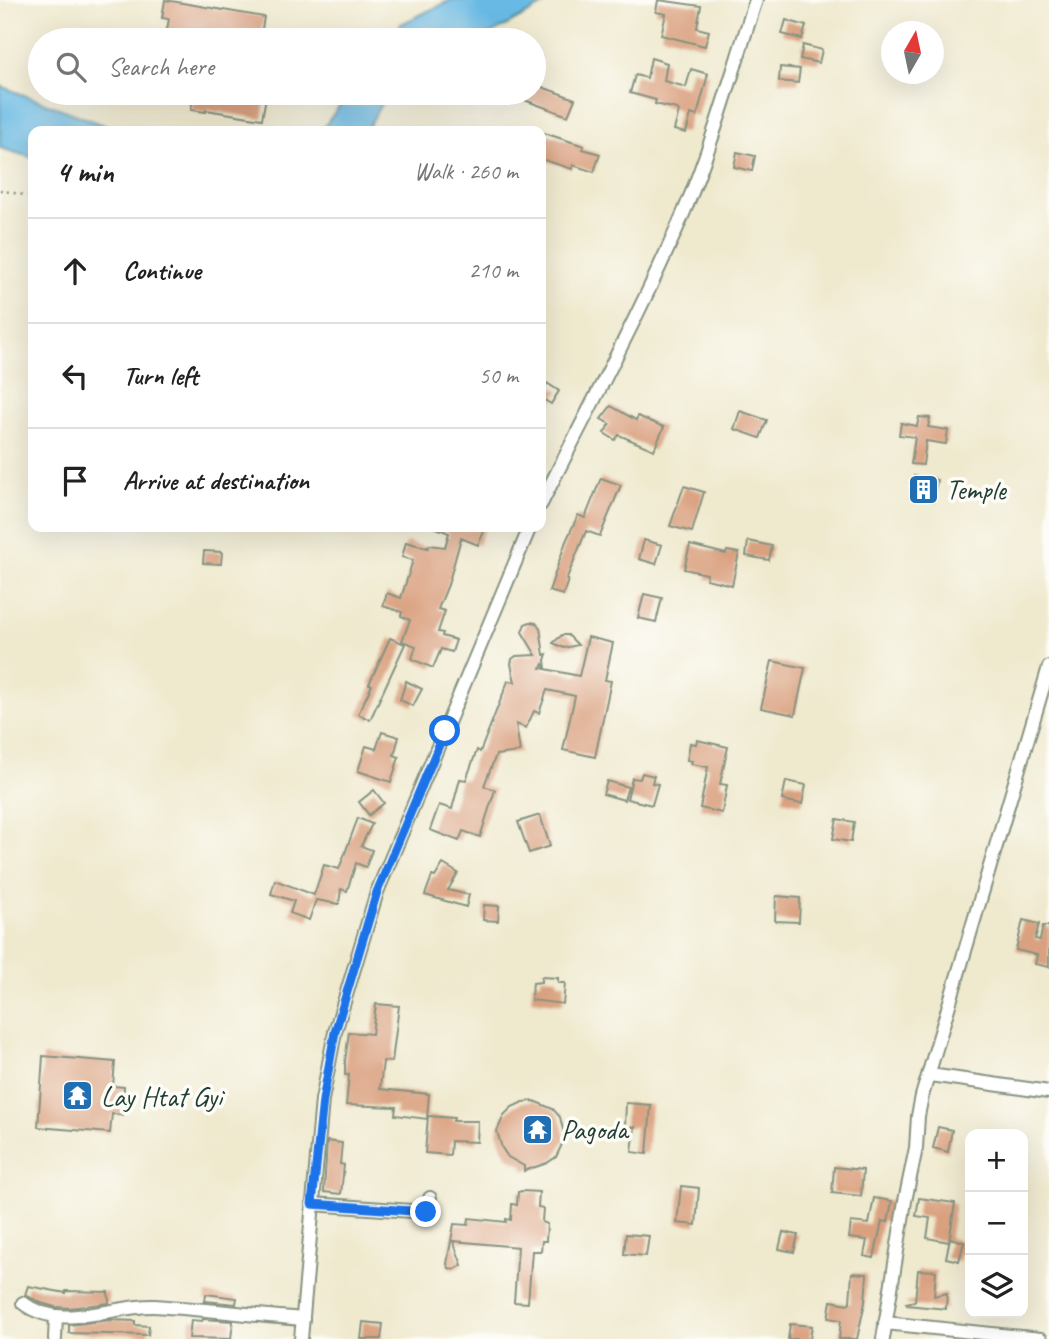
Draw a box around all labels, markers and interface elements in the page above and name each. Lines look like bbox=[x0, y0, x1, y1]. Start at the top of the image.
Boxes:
north arrow bbox=[881, 21, 944, 84]
search box bbox=[28, 28, 546, 105]
icon: search bbox=[52, 48, 90, 86]
text: Search here bbox=[108, 50, 214, 83]
text: 4 min bbox=[56, 153, 113, 191]
text: Walk · 260 m bbox=[414, 157, 518, 186]
icon: ahead bbox=[56, 252, 94, 290]
text: Continue bbox=[123, 254, 201, 287]
text: 210 m bbox=[469, 256, 518, 285]
icon: left bbox=[56, 357, 94, 395]
text: Turn left bbox=[123, 359, 198, 392]
text: 50 m bbox=[479, 361, 518, 390]
icon: arrive bbox=[56, 462, 94, 500]
text: Arrive at destination bbox=[123, 464, 309, 497]
building icon: Temple bbox=[906, 472, 940, 506]
place label: Temple bbox=[946, 472, 1007, 507]
route start bbox=[429, 715, 460, 746]
temple icon: Lay Htat Gyi bbox=[61, 1079, 95, 1113]
place label: Lay Htat Gyi bbox=[101, 1079, 226, 1114]
temple icon: Pagoda bbox=[521, 1112, 555, 1146]
place label: Pagoda bbox=[561, 1112, 630, 1147]
map controls bbox=[965, 1129, 1028, 1318]
button: + bbox=[965, 1129, 1028, 1192]
button: − bbox=[965, 1192, 1028, 1255]
route end bbox=[410, 1196, 441, 1227]
button: layers bbox=[965, 1255, 1028, 1318]

